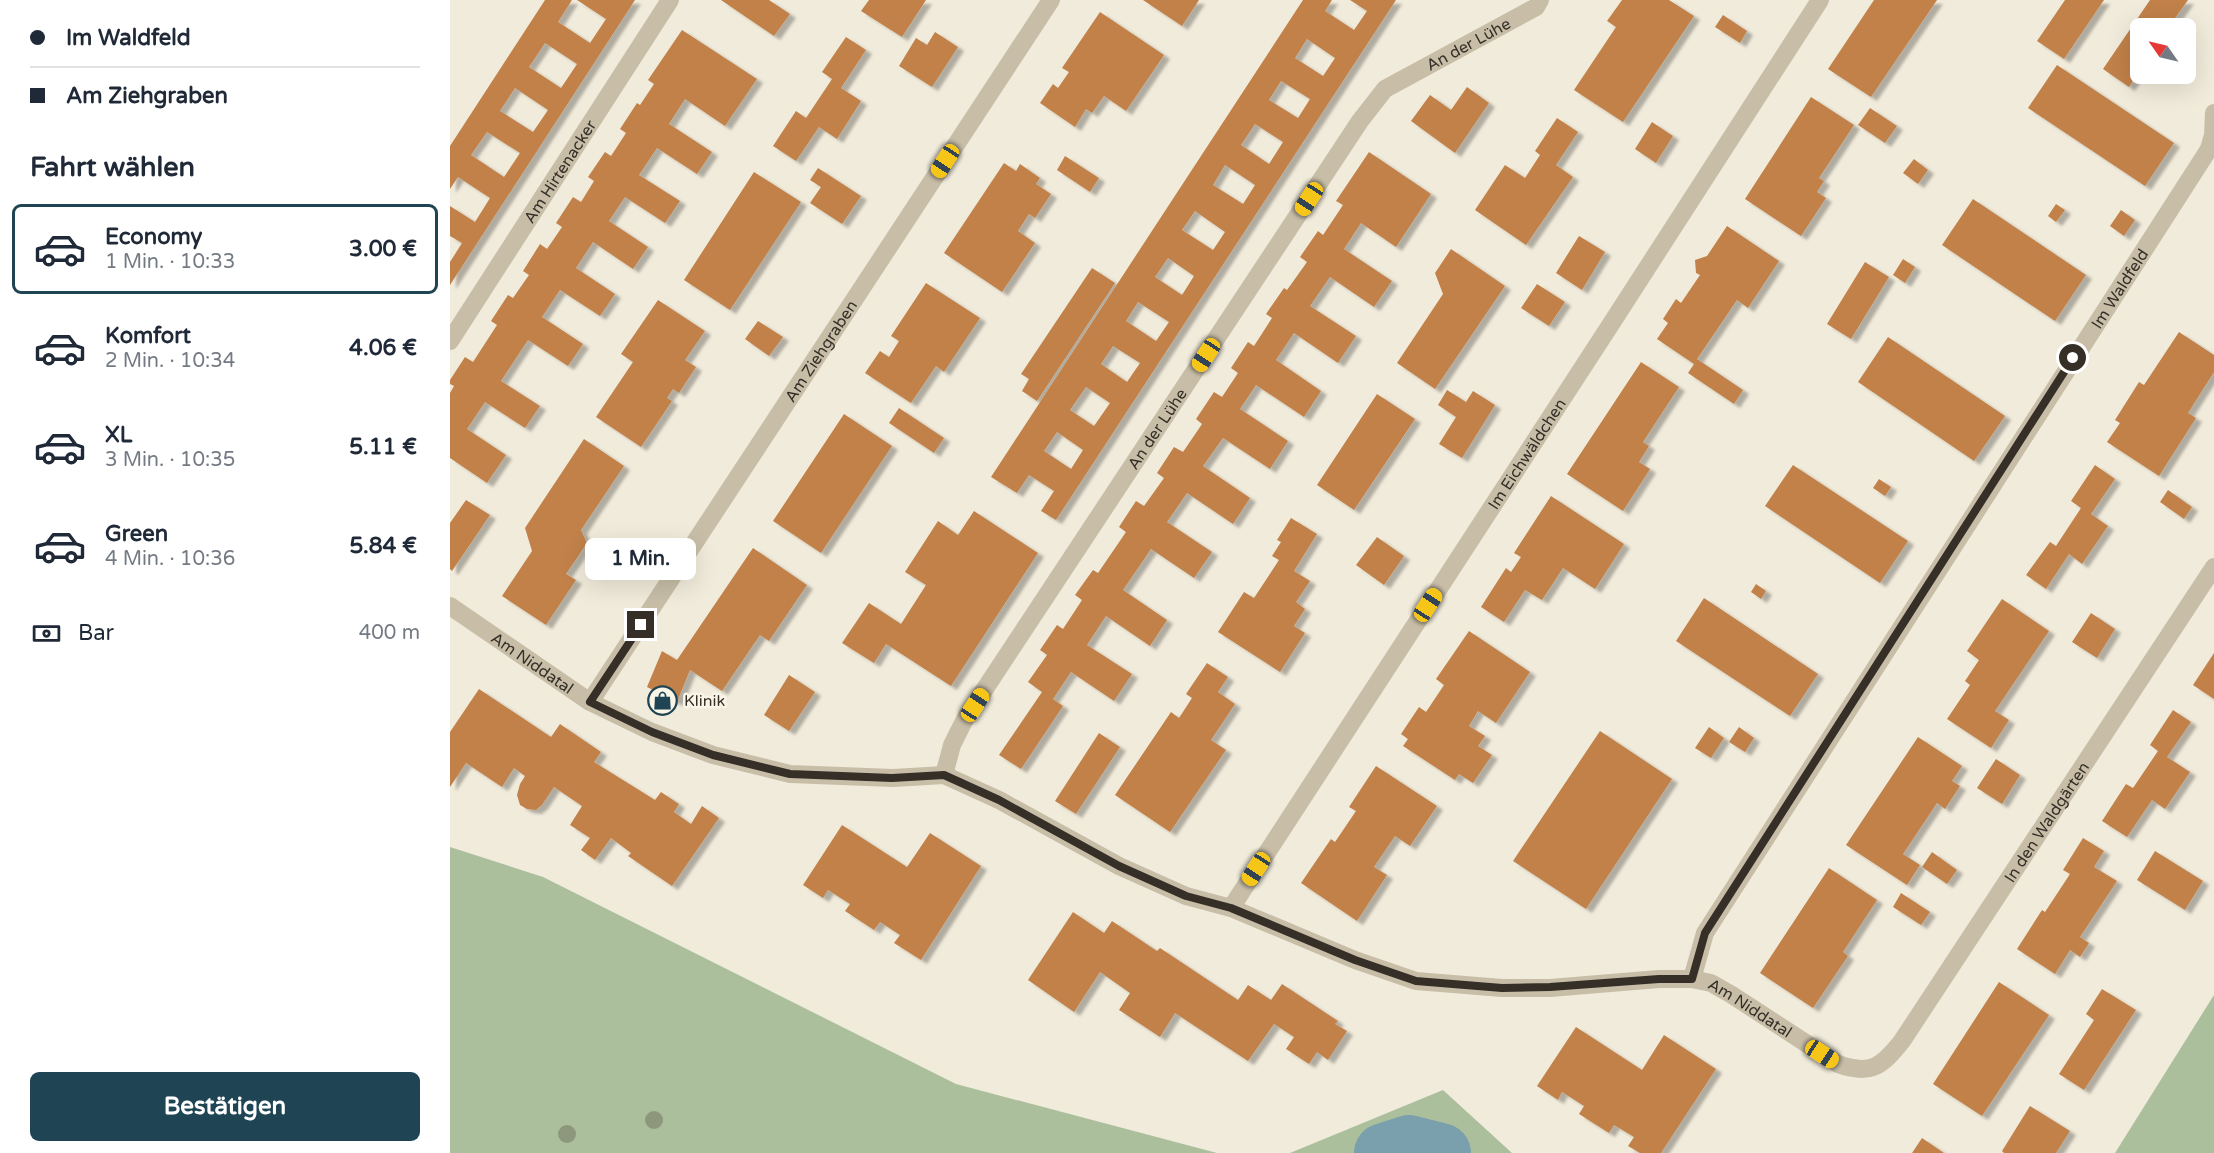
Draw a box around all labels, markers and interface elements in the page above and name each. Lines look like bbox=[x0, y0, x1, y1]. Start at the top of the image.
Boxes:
street label: An der Lühe bbox=[1423, 14, 1514, 76]
north arrow bbox=[2130, 18, 2196, 84]
map controls bbox=[2130, 18, 2196, 84]
text: Im Waldfeld bbox=[66, 25, 191, 51]
text: Am Ziehgraben bbox=[66, 83, 228, 109]
street label: Am Hirtenacker bbox=[520, 116, 601, 227]
car bbox=[928, 141, 962, 181]
text: Fahrt wählen bbox=[30, 151, 195, 184]
car bbox=[1292, 179, 1326, 219]
icon: car bbox=[33, 222, 87, 276]
text: Economy bbox=[105, 224, 202, 250]
text: 3.00 € bbox=[349, 236, 417, 262]
street label: Im Waldfeld bbox=[2087, 245, 2153, 333]
text: 1 Min. · 10:33 bbox=[105, 250, 235, 274]
street label: Am Ziehgraben bbox=[781, 297, 862, 406]
icon: car bbox=[33, 321, 87, 375]
text: Komfort bbox=[105, 323, 191, 349]
text: 4.06 € bbox=[349, 335, 417, 361]
car bbox=[1189, 335, 1223, 375]
route start bbox=[2059, 344, 2086, 371]
text: 2 Min. · 10:34 bbox=[105, 349, 235, 373]
street label: An der Lühe bbox=[1124, 385, 1192, 474]
street label: Im Eichwäldchen bbox=[1484, 395, 1571, 514]
icon: car bbox=[33, 420, 87, 474]
text: XL bbox=[105, 422, 132, 448]
text: 5.11 € bbox=[349, 434, 417, 460]
text: 3 Min. · 10:35 bbox=[105, 448, 235, 472]
icon: car bbox=[33, 519, 87, 573]
text: Green bbox=[105, 521, 168, 547]
text: 5.84 € bbox=[349, 533, 417, 559]
callout: 1 Min. bbox=[586, 538, 696, 580]
text: 4 Min. · 10:36 bbox=[105, 547, 235, 571]
text: 1 Min. bbox=[611, 547, 670, 571]
car bbox=[1411, 585, 1445, 625]
route end bbox=[627, 611, 654, 638]
icon: cash bbox=[30, 617, 63, 650]
text: Bar bbox=[78, 620, 114, 646]
text: 400 m bbox=[359, 621, 420, 645]
street label: Am Niddatal bbox=[487, 628, 577, 699]
shop icon: Klinik bbox=[647, 684, 679, 716]
car bbox=[958, 685, 992, 725]
place label: Klinik bbox=[684, 691, 725, 711]
street label: In den Waldgärten bbox=[2000, 758, 2094, 886]
car bbox=[1239, 849, 1273, 889]
street label: Am Niddatal bbox=[1704, 974, 1795, 1042]
car bbox=[1802, 1037, 1842, 1071]
button: Bestätigen bbox=[30, 1072, 420, 1141]

